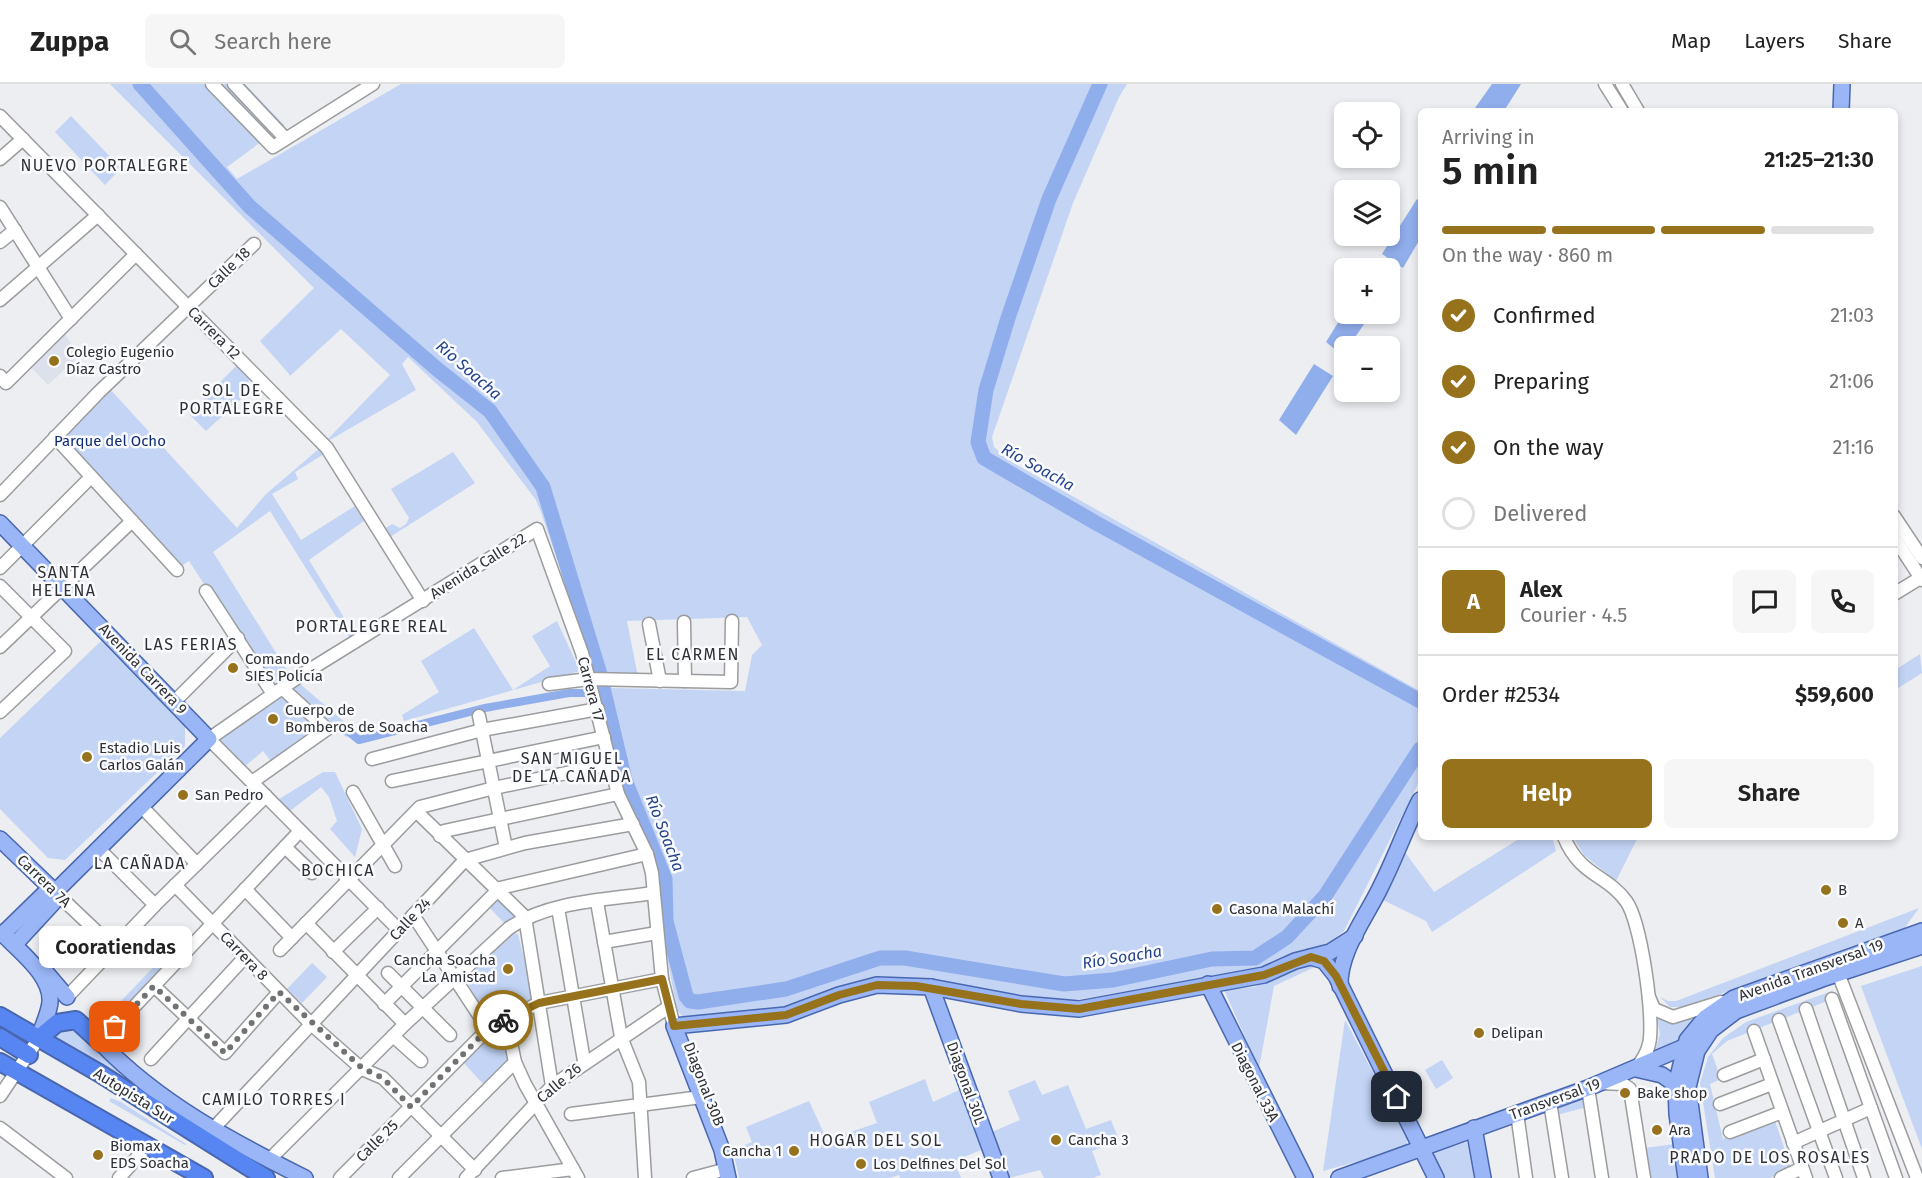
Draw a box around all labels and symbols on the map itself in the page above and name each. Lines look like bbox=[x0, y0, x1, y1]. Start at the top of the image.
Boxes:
district label: NUEVO PORTALEGRE bbox=[20, 156, 190, 175]
street label: Calle 18 bbox=[204, 244, 254, 292]
street label: Carrera 12 bbox=[184, 303, 244, 363]
water label: Río Soacha bbox=[432, 336, 506, 404]
place label: Colegio Eugenio Díaz Castro bbox=[66, 343, 174, 378]
marker: Colegio Eugenio Díaz Castro bbox=[47, 354, 61, 368]
district label: SOL DE PORTALEGRE bbox=[179, 381, 285, 418]
park label: Parque del Ocho bbox=[54, 432, 166, 450]
water label: Río Soacha bbox=[998, 439, 1078, 495]
street label: Avenida Calle 22 bbox=[427, 529, 529, 603]
district label: SANTA HELENA bbox=[31, 563, 97, 600]
district label: PORTALEGRE REAL bbox=[295, 617, 449, 636]
street label: Avenida Carrera 9 bbox=[95, 620, 191, 718]
district label: LAS FERIAS bbox=[144, 635, 238, 654]
district label: EL CARMEN bbox=[646, 645, 740, 664]
place label: Comando SIES Policía bbox=[245, 650, 323, 685]
street label: Carrera 17 bbox=[574, 655, 608, 724]
marker: Comando SIES Policía bbox=[226, 661, 240, 675]
place label: Cuerpo de Bomberos de Soacha bbox=[285, 701, 428, 736]
marker: Cuerpo de Bomberos de Soacha bbox=[266, 712, 280, 726]
place label: Estadio Luis Carlos Galán bbox=[99, 739, 184, 774]
district label: SAN MIGUEL DE LA CAÑADA bbox=[512, 749, 632, 786]
marker: Estadio Luis Carlos Galán bbox=[80, 750, 94, 764]
place label: San Pedro bbox=[195, 786, 264, 804]
marker: San Pedro bbox=[176, 788, 190, 802]
water label: Río Soacha bbox=[642, 792, 688, 874]
street label: Carrera 7A bbox=[13, 851, 75, 911]
district label: LA CAÑADA bbox=[94, 854, 186, 873]
district label: BOCHICA bbox=[301, 861, 375, 880]
place label: B bbox=[1838, 881, 1847, 899]
marker: B bbox=[1819, 883, 1833, 897]
street label: Calle 24 bbox=[386, 894, 434, 944]
place label: Casona Malachí bbox=[1229, 900, 1334, 918]
marker: Casona Malachí bbox=[1210, 902, 1224, 916]
place label: A bbox=[1855, 914, 1864, 932]
marker: A bbox=[1836, 916, 1850, 930]
callout: Cooratiendas bbox=[39, 925, 192, 967]
street label: Carrera 8 bbox=[216, 928, 272, 984]
street label: Avenida Transversal 19 bbox=[1736, 935, 1886, 1005]
water label: Río Soacha bbox=[1081, 941, 1163, 973]
place label: Cancha Soacha La Amistad bbox=[394, 951, 496, 986]
marker: Cancha Soacha La Amistad bbox=[501, 962, 515, 976]
courier bbox=[473, 990, 533, 1050]
pin bbox=[89, 1001, 140, 1052]
place label: Delipan bbox=[1491, 1024, 1543, 1042]
marker: Delipan bbox=[1472, 1026, 1486, 1040]
street label: Diagonal 30L bbox=[943, 1039, 989, 1127]
street label: Diagonal 33A bbox=[1227, 1039, 1283, 1125]
street label: Diagonal 30B bbox=[680, 1040, 728, 1128]
street label: Calle 26 bbox=[533, 1059, 585, 1107]
street label: Autopista Sur bbox=[90, 1064, 178, 1128]
pin bbox=[1371, 1071, 1422, 1122]
street label: Transversal 19 bbox=[1507, 1074, 1603, 1124]
place label: Bake shop bbox=[1637, 1084, 1707, 1102]
marker: Bake shop bbox=[1618, 1086, 1632, 1100]
district label: CAMILO TORRES I bbox=[202, 1090, 346, 1109]
street label: Calle 25 bbox=[352, 1116, 402, 1166]
place label: Ara bbox=[1669, 1121, 1691, 1139]
marker: Ara bbox=[1650, 1123, 1664, 1137]
district label: HOGAR DEL SOL bbox=[809, 1131, 943, 1150]
place label: Cancha 3 bbox=[1068, 1131, 1129, 1149]
marker: Cancha 3 bbox=[1049, 1133, 1063, 1147]
place label: Biomax EDS Soacha bbox=[110, 1137, 189, 1172]
place label: Cancha 1 bbox=[722, 1142, 782, 1160]
marker: Cancha 1 bbox=[787, 1144, 801, 1158]
marker: Biomax EDS Soacha bbox=[91, 1148, 105, 1162]
district label: PRADO DE LOS ROSALES bbox=[1669, 1148, 1871, 1167]
place label: Los Delfines Del Sol bbox=[873, 1155, 1007, 1173]
marker: Los Delfines Del Sol bbox=[854, 1157, 868, 1171]

